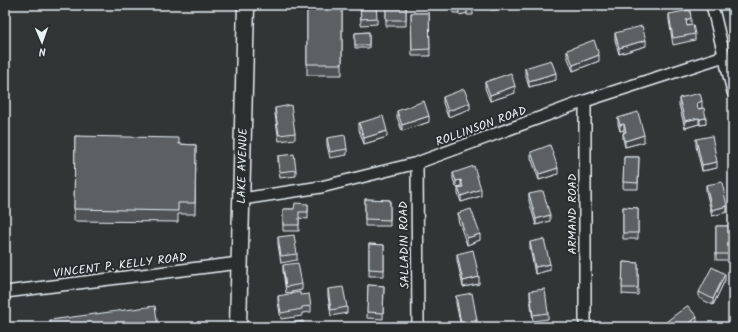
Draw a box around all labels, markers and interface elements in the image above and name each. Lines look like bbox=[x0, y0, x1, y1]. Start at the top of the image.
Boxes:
north arrow bbox=[22, 22, 62, 62]
text: N bbox=[38, 42, 46, 60]
street label: ROLLINSON ROAD bbox=[433, 101, 529, 152]
street label: LAKE AVENUE bbox=[232, 127, 253, 204]
street label: ARMAND ROAD bbox=[563, 173, 582, 255]
street label: SALLADIN ROAD bbox=[394, 201, 415, 289]
street label: VINCENT P. KELLY ROAD bbox=[52, 248, 188, 283]

